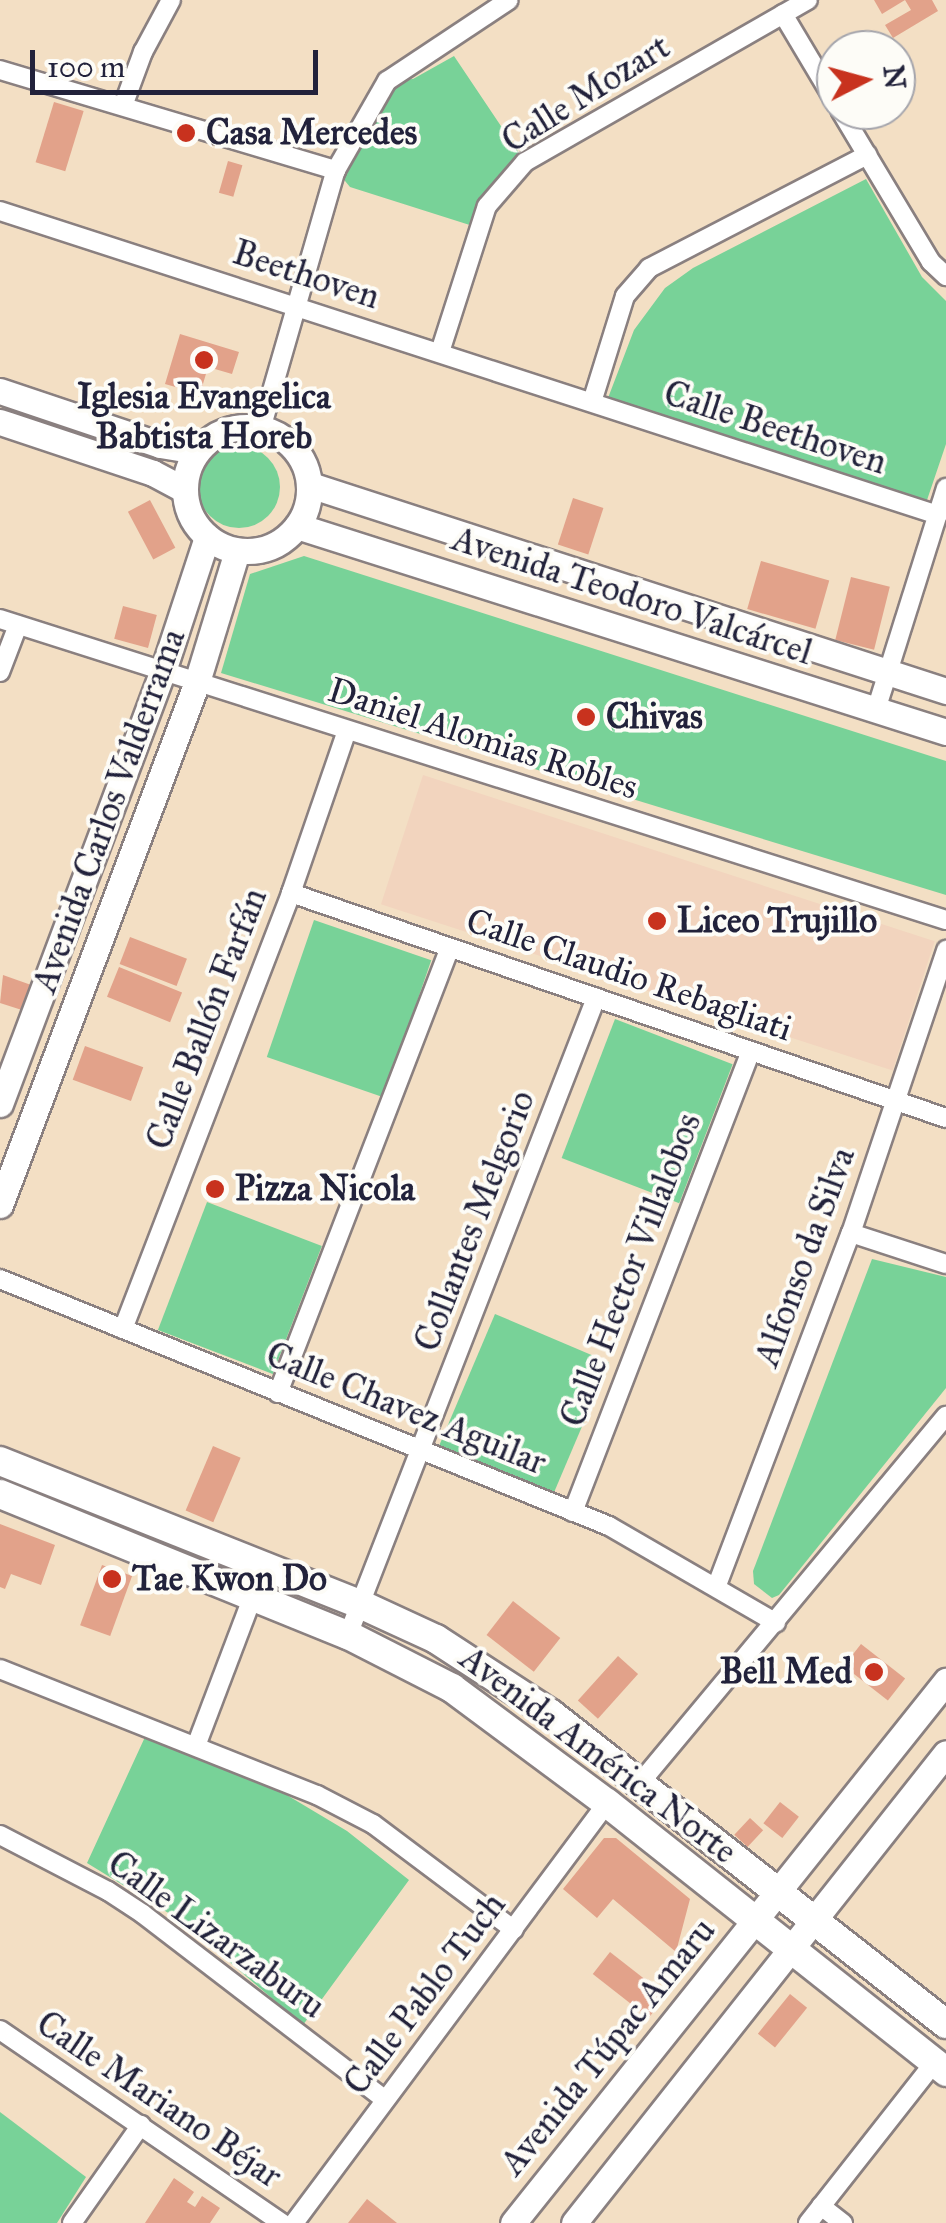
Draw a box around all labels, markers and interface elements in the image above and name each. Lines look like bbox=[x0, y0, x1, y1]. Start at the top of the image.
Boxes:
street label: Calle Mozart bbox=[494, 26, 678, 162]
scale bar bbox=[35, 30, 322, 92]
north arrow bbox=[816, 30, 916, 130]
text: 100 m bbox=[47, 49, 125, 85]
text: N bbox=[876, 63, 913, 91]
place label: Casa Mercedes bbox=[206, 112, 417, 154]
marker: Casa Mercedes bbox=[175, 122, 197, 144]
street label: Beethoven bbox=[227, 232, 385, 318]
marker: Iglesia Evangelica Babtista Horeb bbox=[193, 349, 215, 371]
street label: Calle Beethoven bbox=[659, 372, 891, 484]
place label: Iglesia Evangelica Babtista Horeb bbox=[77, 376, 331, 458]
street label: Avenida Teodoro Valcárcel bbox=[447, 518, 817, 674]
street label: Avenida Carlos Valderrama bbox=[24, 624, 194, 998]
street label: Daniel Alomias Robles bbox=[323, 669, 643, 809]
place label: Chivas bbox=[606, 696, 703, 738]
marker: Chivas bbox=[575, 706, 597, 728]
street label: Calle Ballón Farfán bbox=[138, 883, 276, 1155]
street label: Calle Claudio Rebagliati bbox=[461, 900, 797, 1050]
place label: Liceo Trujillo bbox=[677, 900, 877, 942]
marker: Liceo Trujillo bbox=[646, 910, 668, 932]
street label: Collantes Melgorio bbox=[406, 1085, 544, 1357]
street label: Calle Hector Villalobos bbox=[552, 1107, 710, 1433]
street label: Alfonso da Silva bbox=[746, 1142, 864, 1372]
place label: Pizza Nicola bbox=[235, 1168, 415, 1210]
marker: Pizza Nicola bbox=[204, 1178, 226, 1200]
street label: Calle Chavez Aguilar bbox=[260, 1334, 552, 1484]
place label: Tae Kwon Do bbox=[132, 1558, 327, 1600]
marker: Tae Kwon Do bbox=[101, 1568, 123, 1590]
street label: Avenida América Norte bbox=[451, 1637, 745, 1873]
place label: Bell Med bbox=[720, 1651, 852, 1693]
marker: Bell Med bbox=[861, 1659, 887, 1685]
street label: Calle Lizarzaburu bbox=[99, 1842, 333, 2028]
street label: Calle Pablo Tuch bbox=[336, 1885, 514, 2103]
street label: Avenida Túpac Amaru bbox=[492, 1910, 724, 2184]
street label: Calle Mariano Béjar bbox=[28, 2002, 290, 2198]

